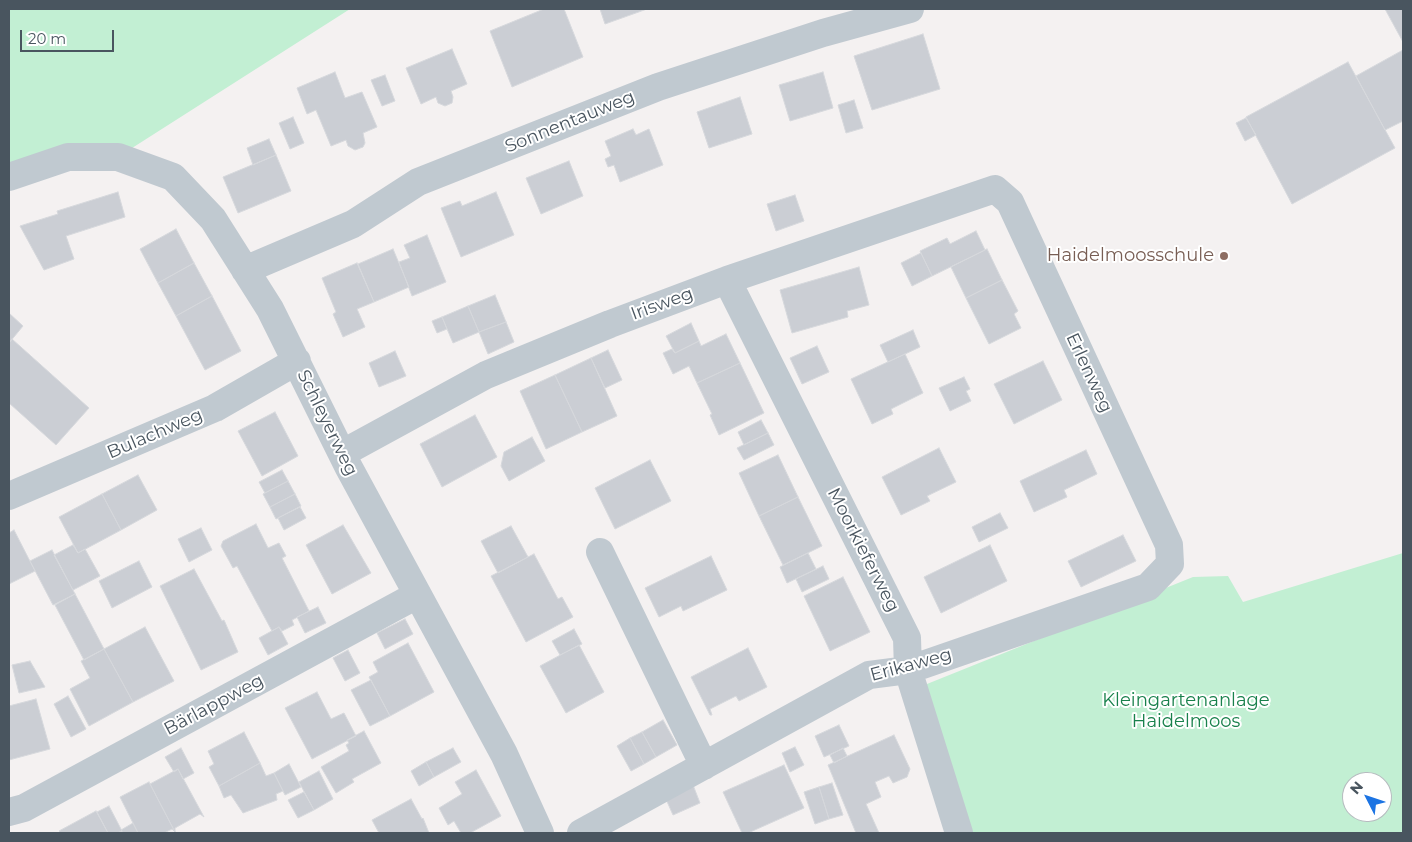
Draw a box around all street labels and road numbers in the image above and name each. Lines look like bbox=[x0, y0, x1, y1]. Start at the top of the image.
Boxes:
street label: Sonnentauweg bbox=[502, 86, 638, 158]
street label: Irisweg bbox=[628, 283, 696, 325]
street label: Erlenweg bbox=[1061, 330, 1117, 416]
street label: Schleyerweg bbox=[292, 366, 362, 480]
street label: Bulachweg bbox=[104, 404, 206, 464]
street label: Moorkieferweg bbox=[822, 484, 904, 616]
street label: Erikaweg bbox=[868, 644, 954, 686]
street label: Bärlappweg bbox=[161, 670, 267, 740]

